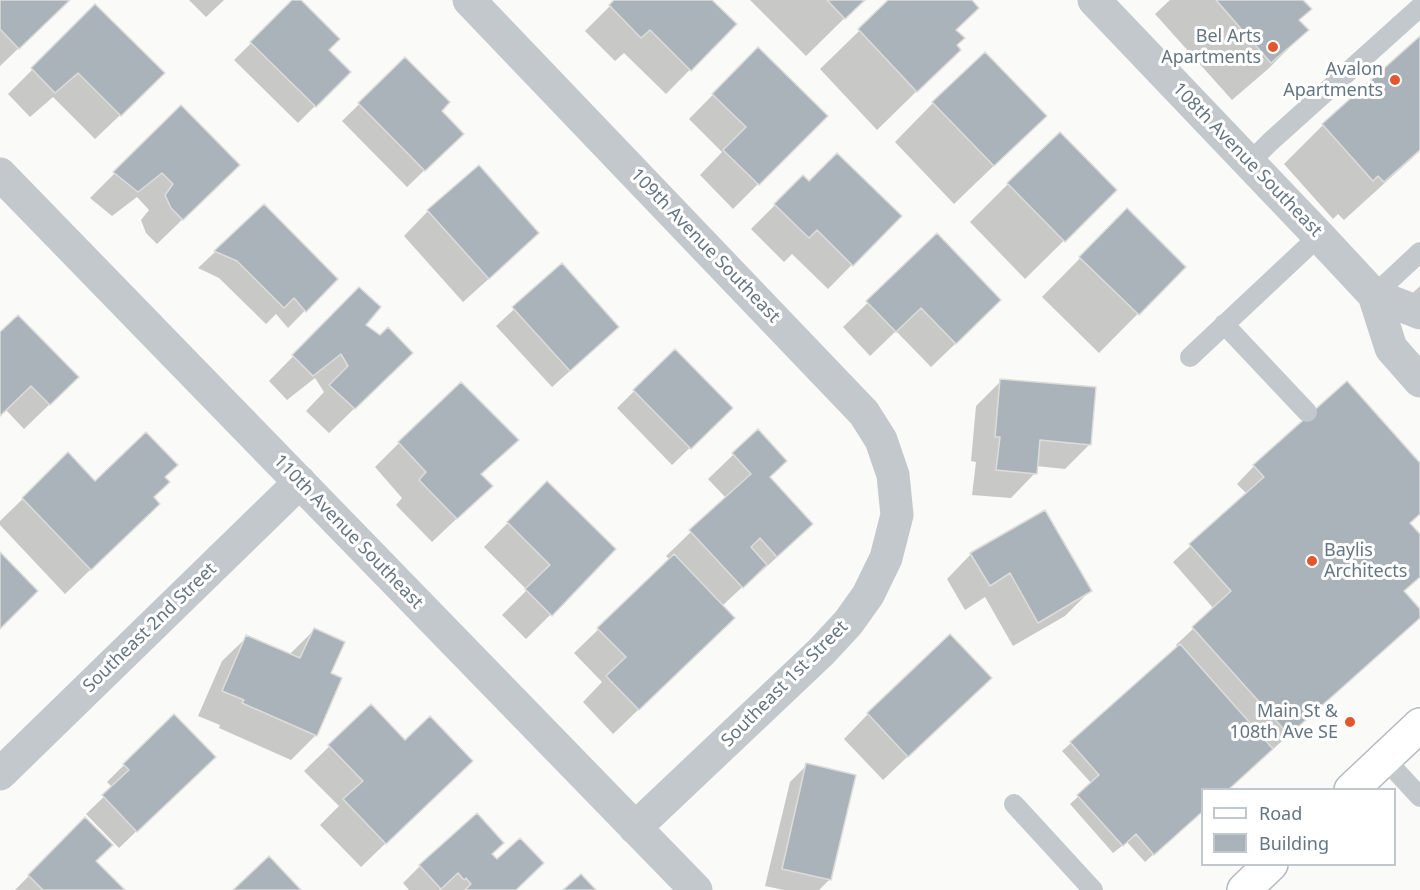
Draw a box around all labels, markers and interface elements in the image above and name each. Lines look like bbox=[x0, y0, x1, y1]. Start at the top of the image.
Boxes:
place label: Bel Arts Apartments bbox=[1161, 26, 1261, 68]
marker: Bel Arts Apartments bbox=[1266, 40, 1280, 54]
place label: Avalon Apartments bbox=[1283, 59, 1383, 101]
marker: Avalon Apartments bbox=[1388, 73, 1402, 87]
street label: 108th Avenue Southeast bbox=[1168, 78, 1326, 242]
street label: 109th Avenue Southeast bbox=[626, 164, 784, 328]
street label: 110th Avenue Southeast bbox=[269, 450, 427, 614]
place label: Baylis Architects bbox=[1324, 540, 1407, 582]
marker: Baylis Architects bbox=[1305, 554, 1319, 568]
street label: Southeast 2nd Street bbox=[79, 559, 221, 697]
street label: Southeast 1st Street bbox=[717, 616, 853, 752]
place label: Main St & 108th Ave SE bbox=[1229, 701, 1338, 744]
marker: Main St & 108th Ave SE bbox=[1343, 715, 1357, 729]
legend bbox=[1201, 788, 1396, 866]
text: Road bbox=[1259, 801, 1302, 825]
text: Building bbox=[1259, 831, 1329, 855]

